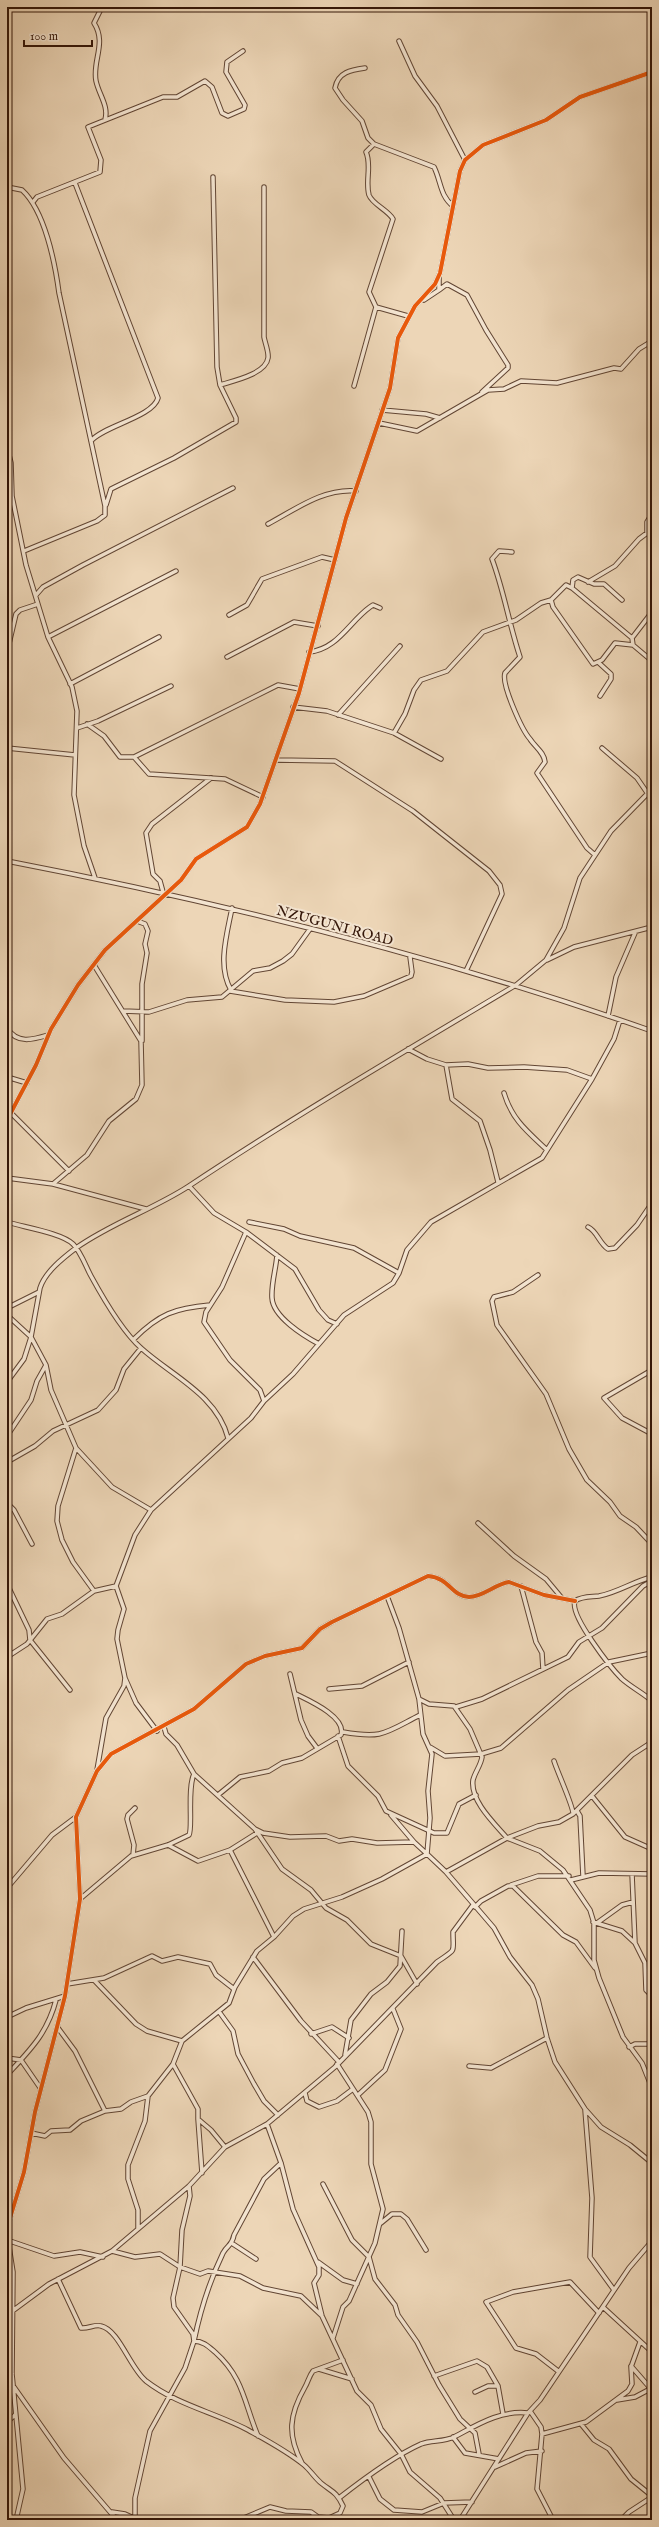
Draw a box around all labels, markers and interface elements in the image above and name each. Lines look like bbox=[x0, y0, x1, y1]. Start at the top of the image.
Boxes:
scale bar bbox=[24, 22, 92, 48]
text: 100 m bbox=[30, 29, 58, 44]
street label: NZUGUNI ROAD bbox=[274, 902, 395, 950]

